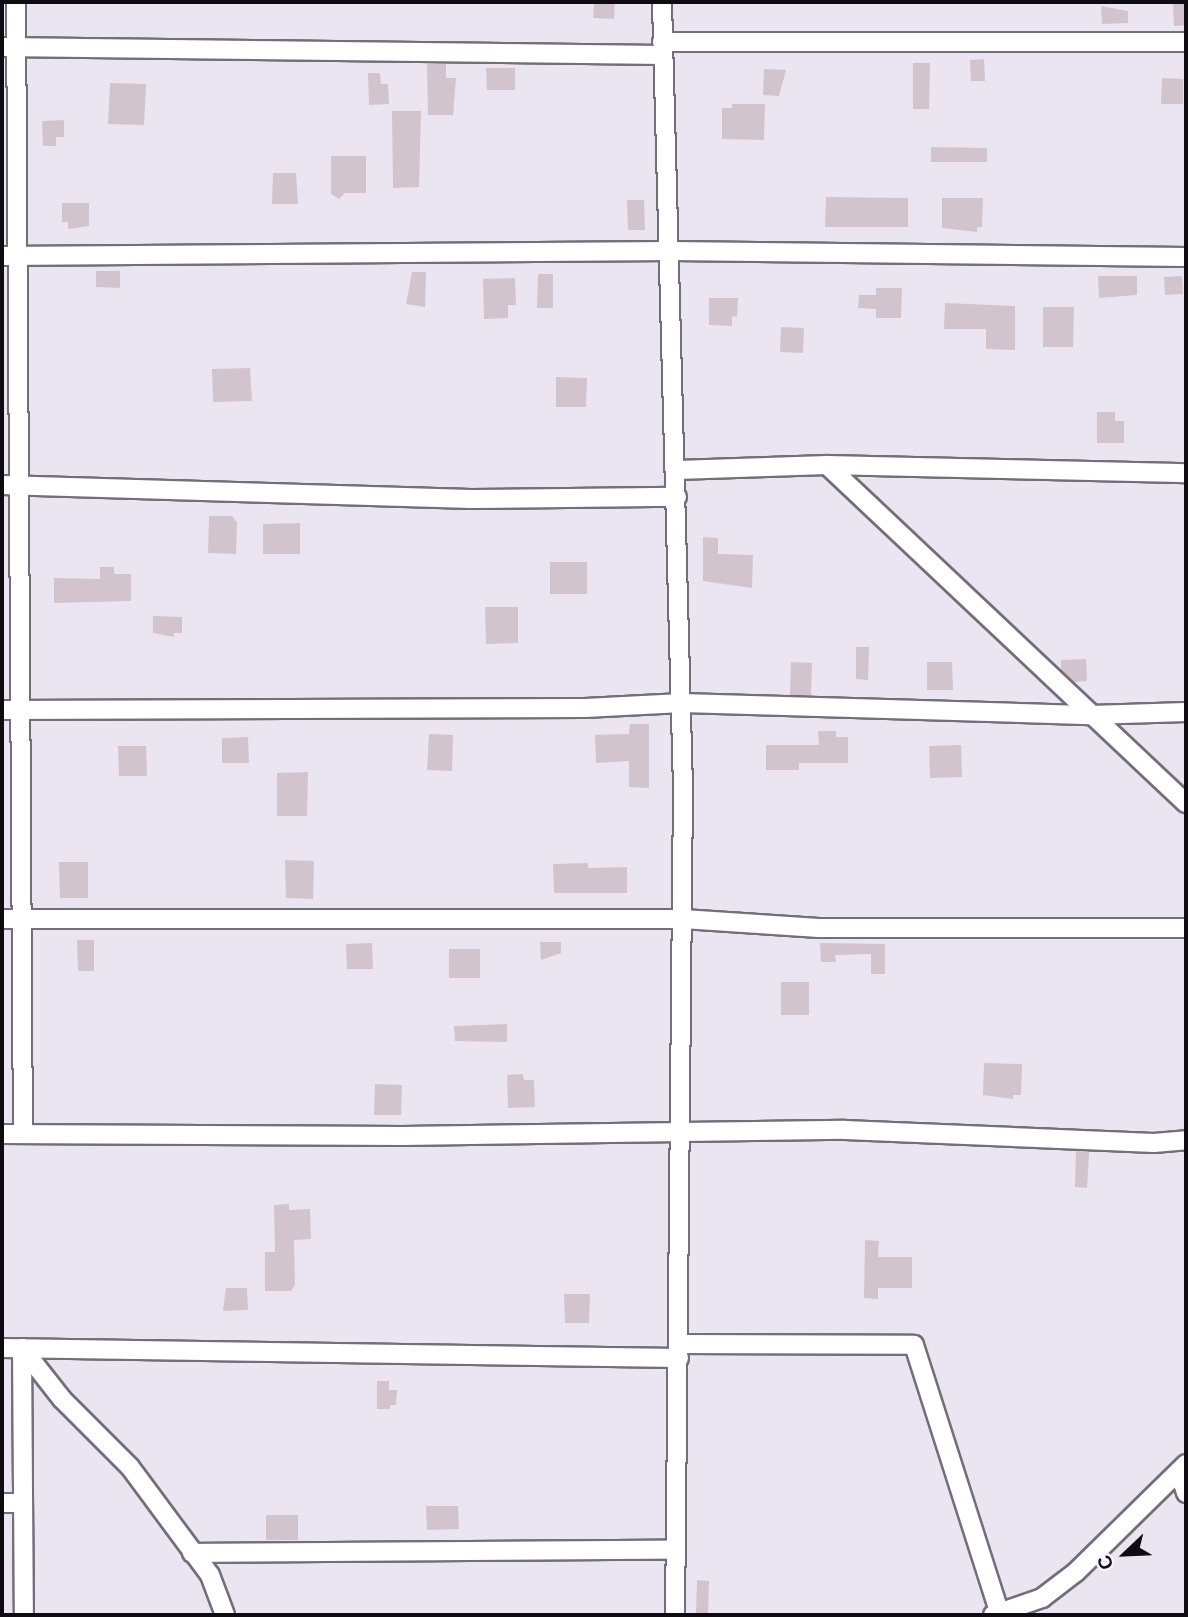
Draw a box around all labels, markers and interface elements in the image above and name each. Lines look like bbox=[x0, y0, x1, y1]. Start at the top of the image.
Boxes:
north arrow bbox=[1090, 1519, 1160, 1589]
text: С bbox=[1092, 1552, 1118, 1573]

